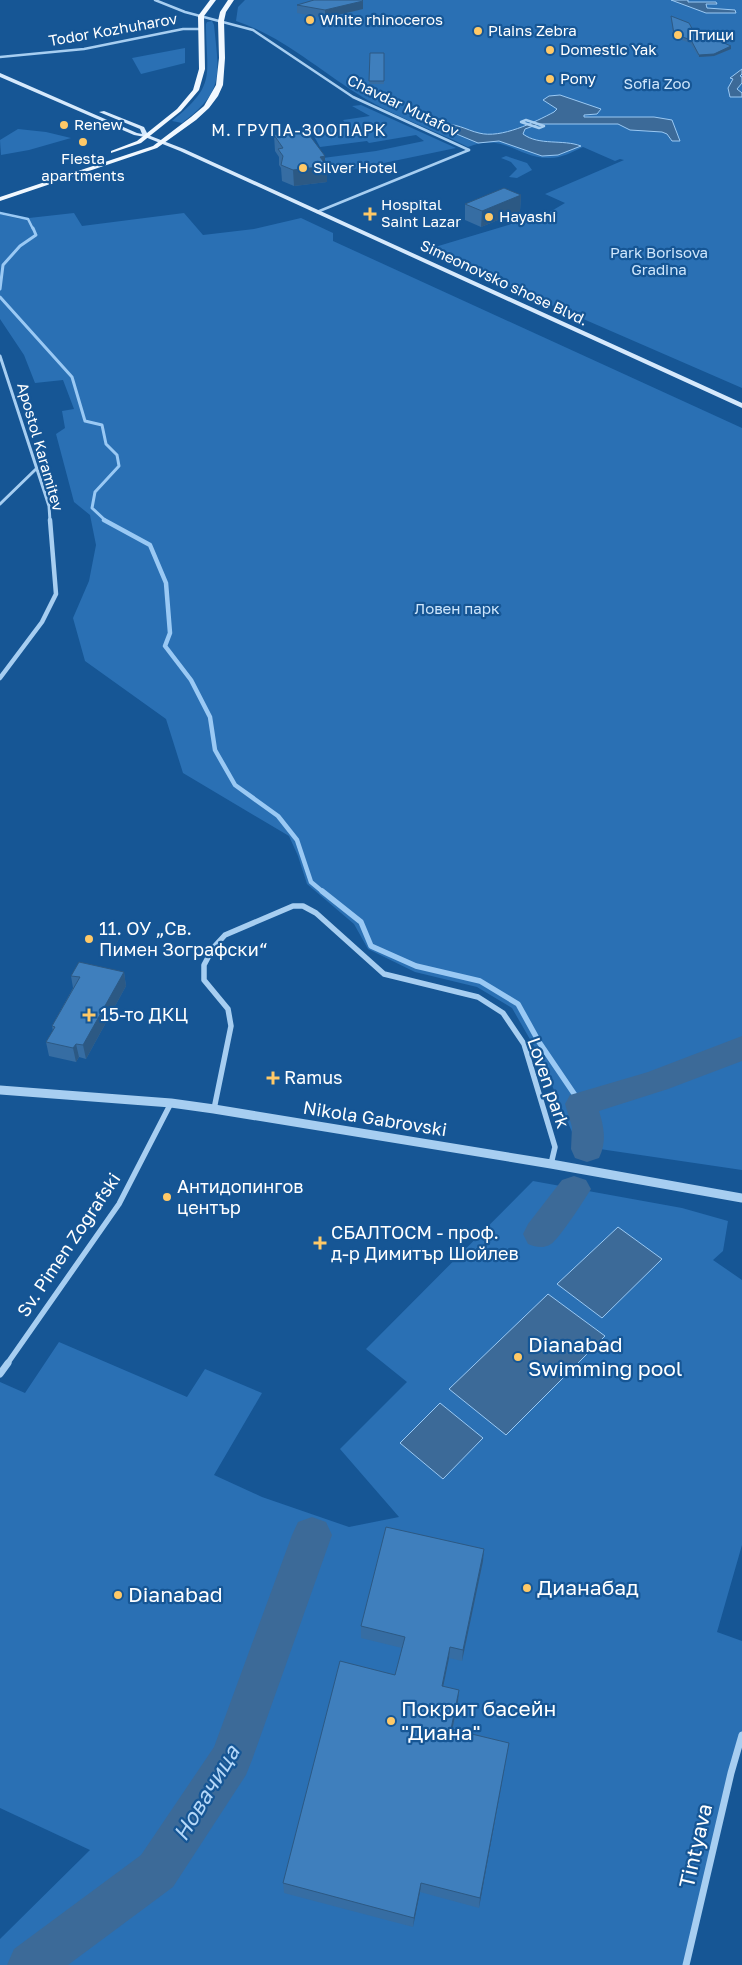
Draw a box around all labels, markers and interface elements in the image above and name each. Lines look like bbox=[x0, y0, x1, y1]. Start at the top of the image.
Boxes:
street label: Todor Kozhuharov bbox=[47, 9, 179, 49]
place label: White rhinoceros bbox=[320, 10, 443, 28]
marker: White rhinoceros bbox=[304, 14, 316, 26]
place label: Plains Zebra bbox=[488, 21, 577, 39]
marker: Plains Zebra bbox=[472, 25, 484, 37]
place label: Птици bbox=[688, 25, 734, 43]
marker: Птици bbox=[672, 29, 684, 41]
place label: Domestic Yak bbox=[560, 40, 657, 58]
marker: Domestic Yak bbox=[544, 44, 556, 56]
place label: Pony bbox=[560, 69, 597, 87]
street label: Chavdar Mutafov bbox=[345, 70, 463, 140]
marker: Pony bbox=[544, 73, 556, 85]
park label: Sofia Zoo bbox=[624, 74, 690, 92]
place label: Renew bbox=[74, 115, 123, 133]
marker: Renew bbox=[58, 119, 70, 131]
district label: М. ГРУПА-ЗООПАРК bbox=[211, 120, 387, 140]
marker: Fiesta apartments bbox=[77, 136, 89, 148]
place label: Fiesta apartments bbox=[41, 149, 125, 184]
place label: Silver Hotel bbox=[313, 158, 398, 176]
marker: Silver Hotel bbox=[297, 162, 309, 174]
place label: Hospital Saint Lazar bbox=[381, 195, 461, 230]
marker: Hospital Saint Lazar bbox=[363, 207, 377, 221]
place label: Hayashi bbox=[499, 207, 556, 225]
marker: Hayashi bbox=[483, 211, 495, 223]
street label: Simeonovsko shose Blvd. bbox=[418, 235, 591, 329]
park label: Park Borisova Gradina bbox=[610, 243, 708, 278]
street label: Apostol Karamitev bbox=[14, 380, 68, 514]
park label: Ловен парк bbox=[414, 599, 500, 617]
place label: 11. ОУ „Св. Пимен Зографски“ bbox=[99, 917, 267, 960]
marker: 11. ОУ „Св. Пимен Зографски“ bbox=[83, 933, 95, 945]
place label: 15-то ДКЦ bbox=[100, 1003, 188, 1025]
marker: 15-то ДКЦ bbox=[82, 1008, 96, 1022]
street label: Loven park bbox=[523, 1034, 575, 1131]
place label: Ramus bbox=[284, 1066, 343, 1088]
marker: Ramus bbox=[266, 1071, 280, 1085]
street label: Nikola Gabrovski bbox=[302, 1096, 449, 1140]
street label: Sv. Pimen Zografski bbox=[12, 1168, 125, 1321]
place label: Антидопингов център bbox=[177, 1175, 303, 1218]
marker: Антидопингов център bbox=[161, 1191, 173, 1203]
place label: СБАЛТОСМ - проф. д-р Димитър Шойлев bbox=[331, 1221, 519, 1264]
marker: СБАЛТОСМ - проф. д-р Димитър Шойлев bbox=[313, 1236, 327, 1250]
place label: Dianabad Swimming pool bbox=[528, 1331, 683, 1381]
marker: Dianabad Swimming pool bbox=[512, 1351, 524, 1363]
place label: Дианабад bbox=[537, 1574, 639, 1600]
place label: Dianabad bbox=[128, 1581, 223, 1607]
marker: Дианабад bbox=[521, 1582, 533, 1594]
marker: Dianabad bbox=[112, 1589, 124, 1601]
place label: Покрит басейн "Диана" bbox=[401, 1695, 556, 1745]
marker: Покрит басейн "Диана" bbox=[385, 1715, 397, 1727]
water label: Новачица bbox=[167, 1739, 245, 1845]
street label: Tintyava bbox=[673, 1801, 717, 1890]

